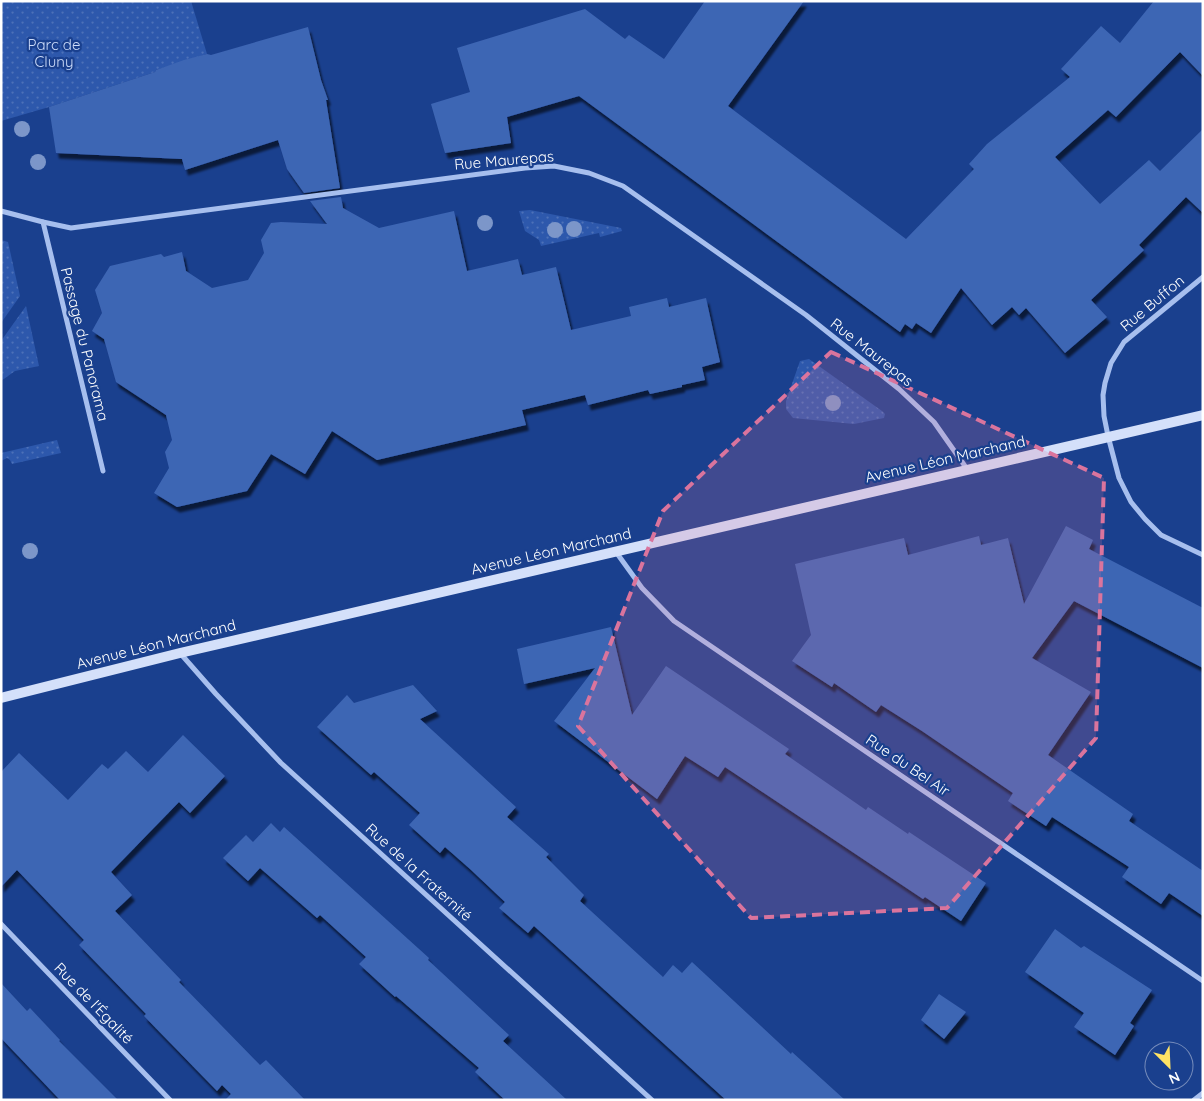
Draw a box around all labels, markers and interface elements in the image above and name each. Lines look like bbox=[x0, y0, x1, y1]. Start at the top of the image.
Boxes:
park label: Parc de Cluny bbox=[28, 35, 80, 71]
street label: Rue Maurepas bbox=[453, 146, 555, 174]
street label: Passage du Panorama bbox=[57, 265, 113, 423]
street label: Rue Buffon bbox=[1116, 271, 1188, 335]
street label: Rue Maurepas bbox=[827, 314, 917, 390]
street label: Avenue Léon Marchand bbox=[863, 431, 1027, 487]
street label: Avenue Léon Marchand bbox=[469, 523, 633, 579]
street label: Avenue Léon Marchand bbox=[74, 615, 238, 673]
street label: Rue du Bel Air bbox=[862, 730, 954, 800]
street label: Rue de la Fraternité bbox=[362, 819, 476, 925]
street label: Rue de l'Égalité bbox=[50, 958, 138, 1048]
north arrow bbox=[1144, 1041, 1194, 1091]
text: N bbox=[1166, 1068, 1183, 1088]

